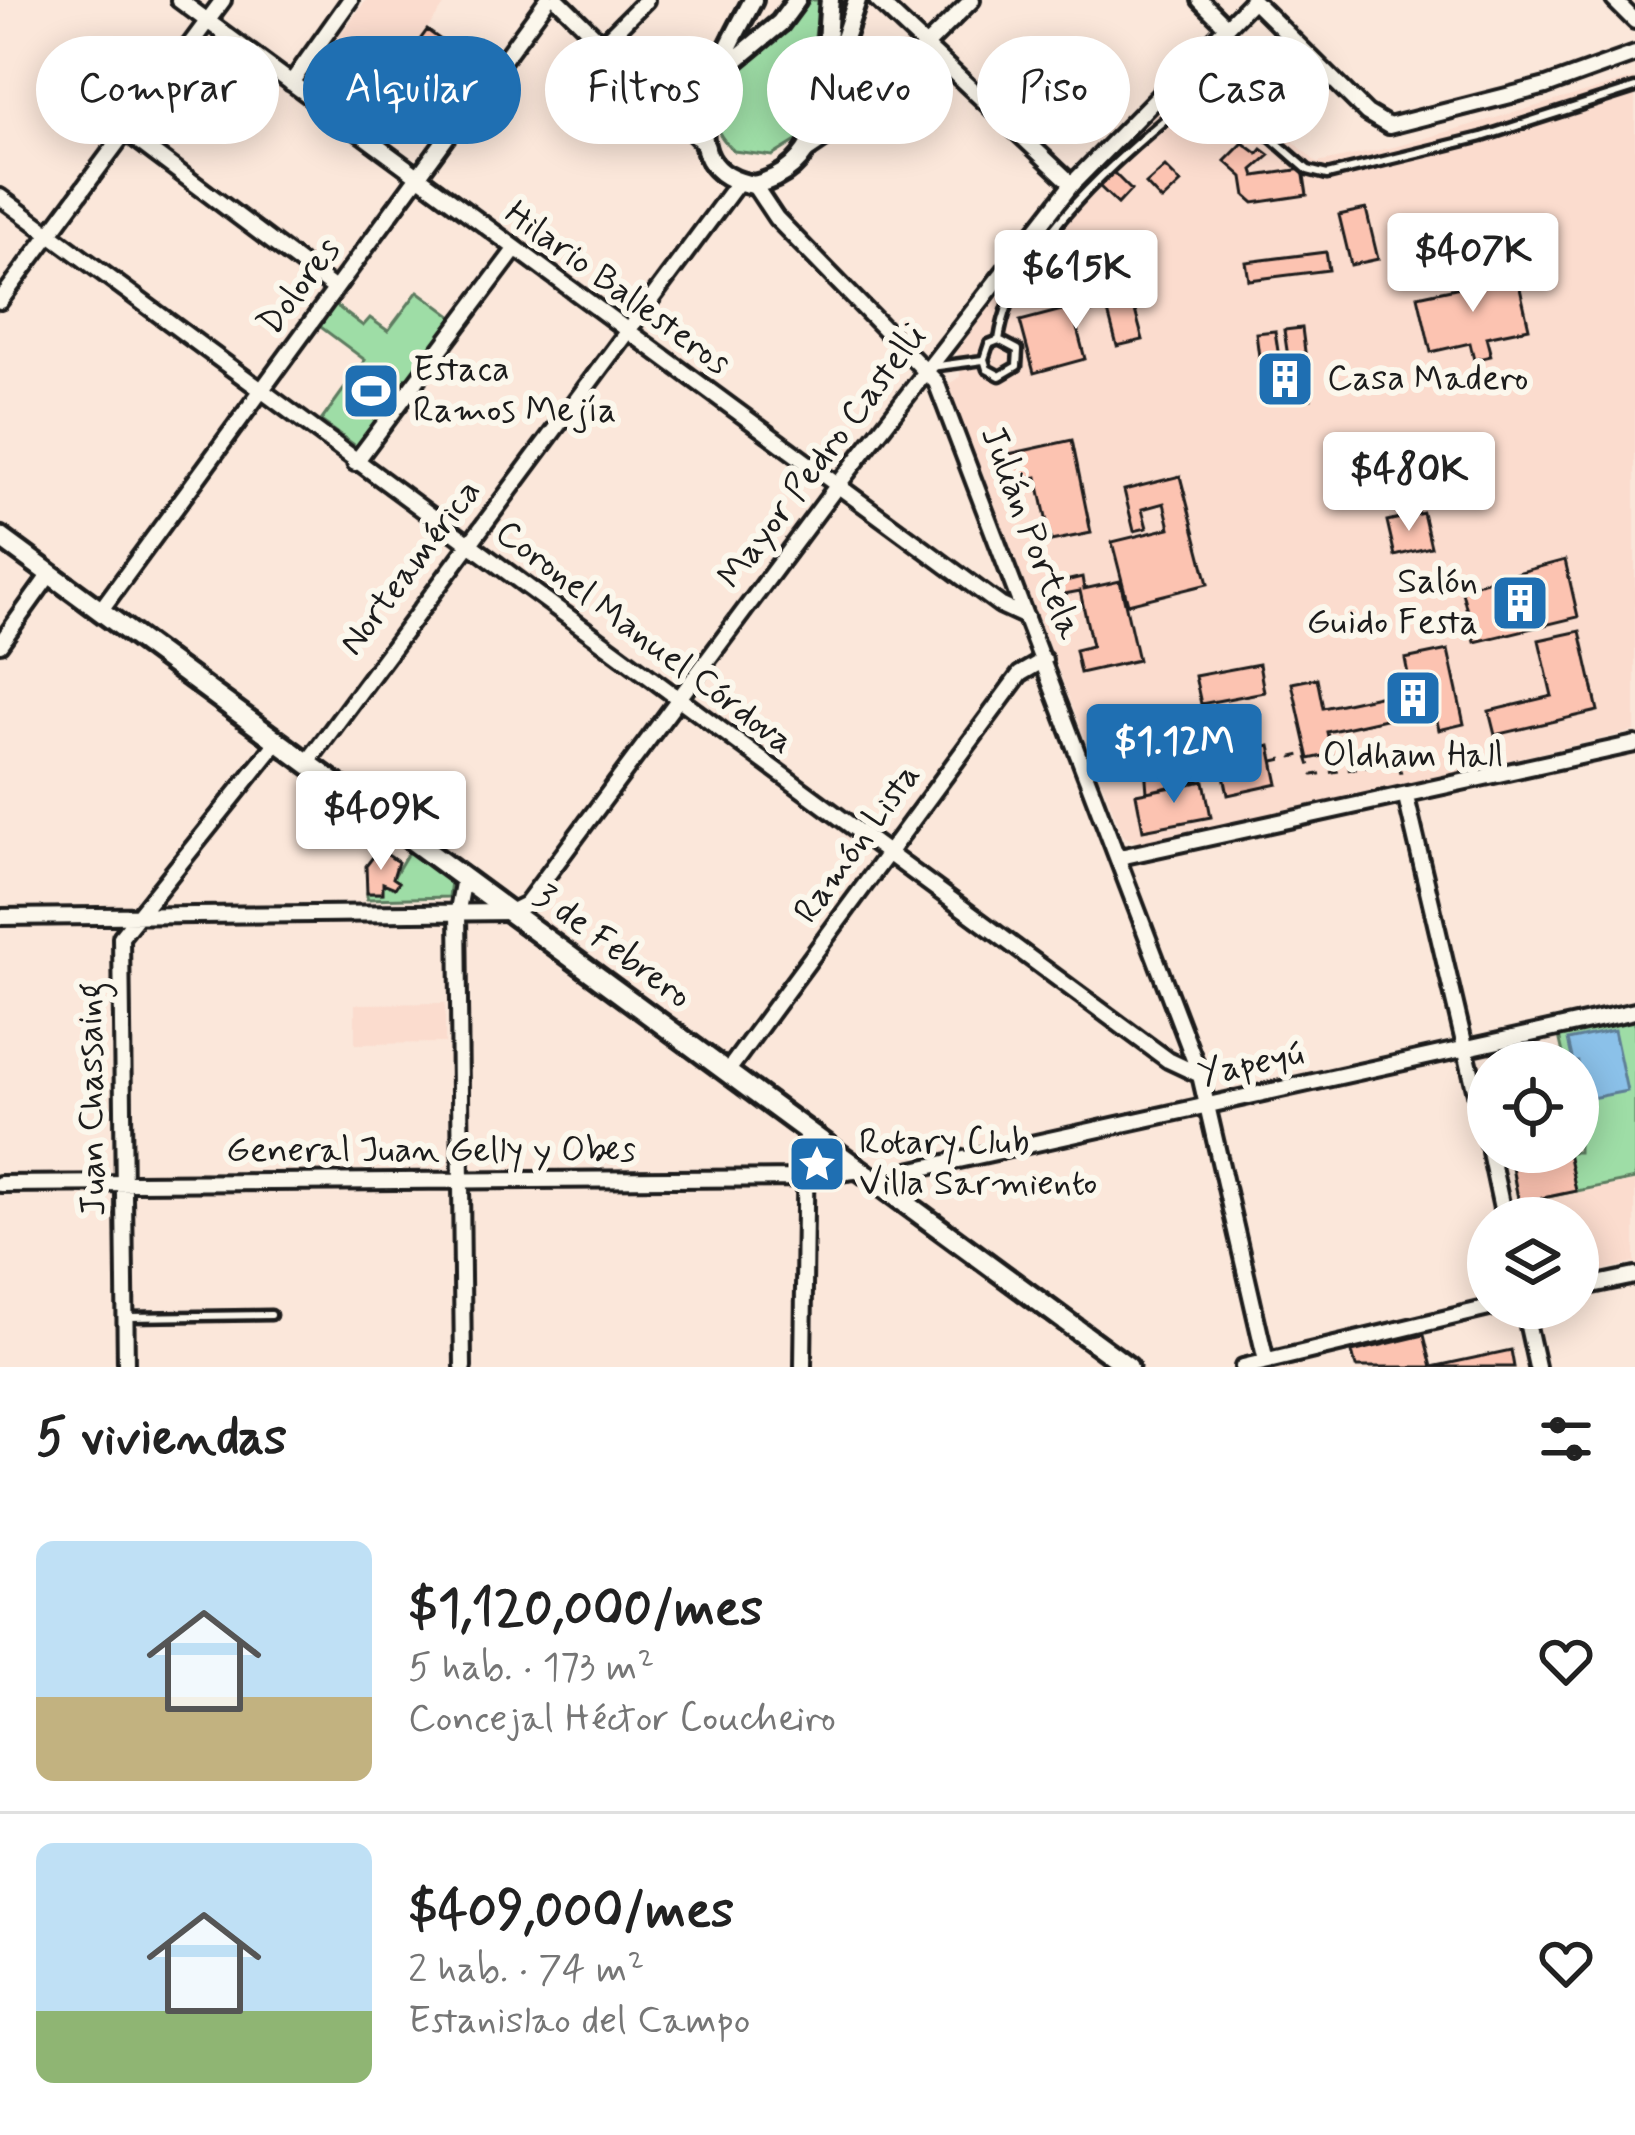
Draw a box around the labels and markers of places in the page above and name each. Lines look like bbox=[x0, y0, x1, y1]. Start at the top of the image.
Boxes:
pin: $407K bbox=[1389, 213, 1557, 315]
pin: $615K bbox=[992, 230, 1160, 332]
place label: Estaca Ramos Mejía bbox=[413, 347, 616, 435]
building icon: Casa Madero bbox=[1254, 348, 1316, 410]
place label: Casa Madero bbox=[1327, 356, 1528, 403]
sports icon: Estaca Ramos Mejía bbox=[340, 360, 402, 422]
pin: $480K bbox=[1325, 432, 1493, 534]
place label: Salón Guido Festa bbox=[1307, 559, 1478, 647]
building icon: Salón Guido Festa bbox=[1489, 572, 1551, 634]
building icon: Oldham Hall bbox=[1382, 667, 1444, 729]
pin: $1.12M bbox=[1076, 704, 1272, 806]
place label: Oldham Hall bbox=[1323, 733, 1503, 780]
pin: $409K bbox=[297, 771, 465, 873]
place label: Rotary Club Villa Sarmiento bbox=[859, 1120, 1097, 1208]
place icon: Rotary Club Villa Sarmiento bbox=[786, 1133, 848, 1195]

